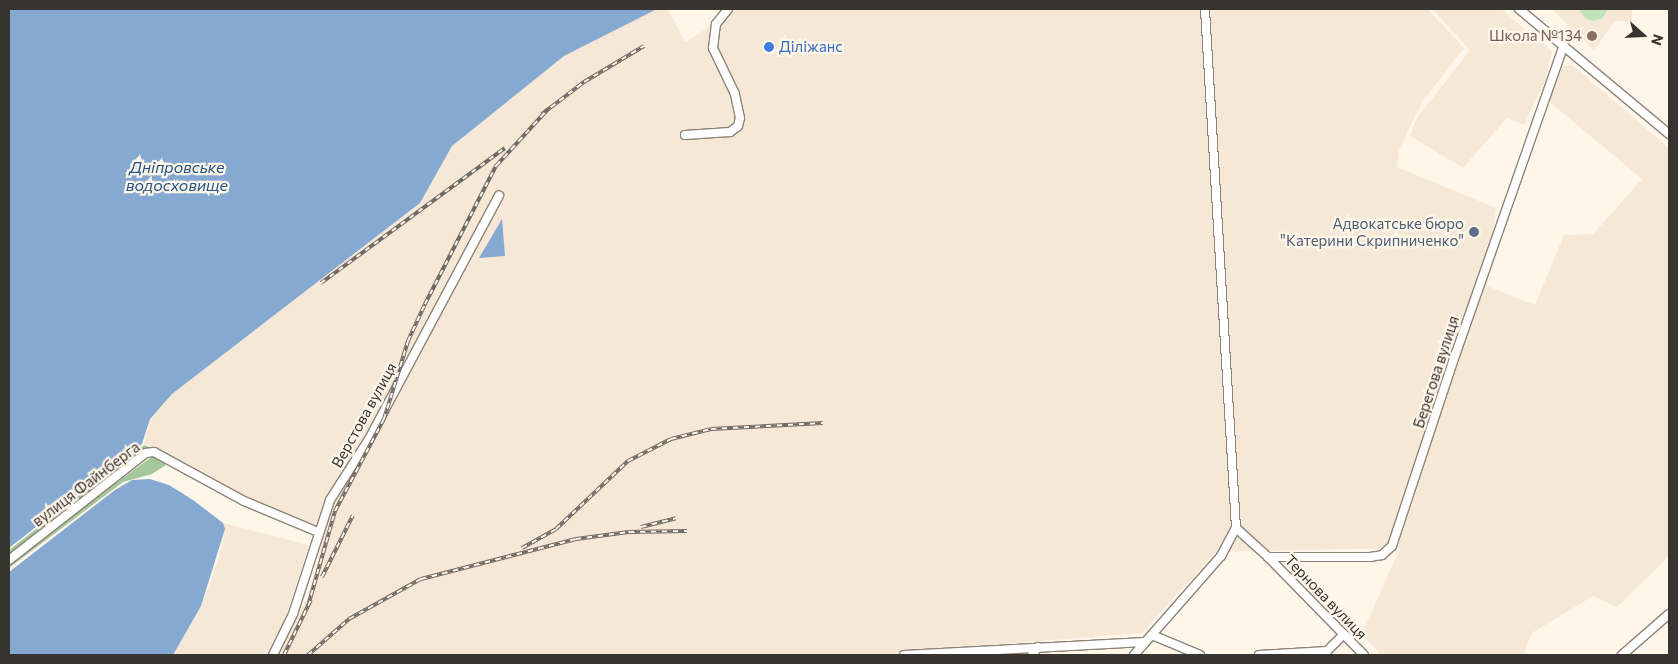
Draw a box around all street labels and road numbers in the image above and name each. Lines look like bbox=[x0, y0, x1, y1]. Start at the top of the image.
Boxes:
street label: Берегова вулиця bbox=[1409, 314, 1463, 430]
street label: Верстова вулиця bbox=[328, 359, 400, 471]
street label: вулиця Файнберга bbox=[29, 438, 143, 530]
street label: Тернова вулиця bbox=[1281, 551, 1371, 643]

